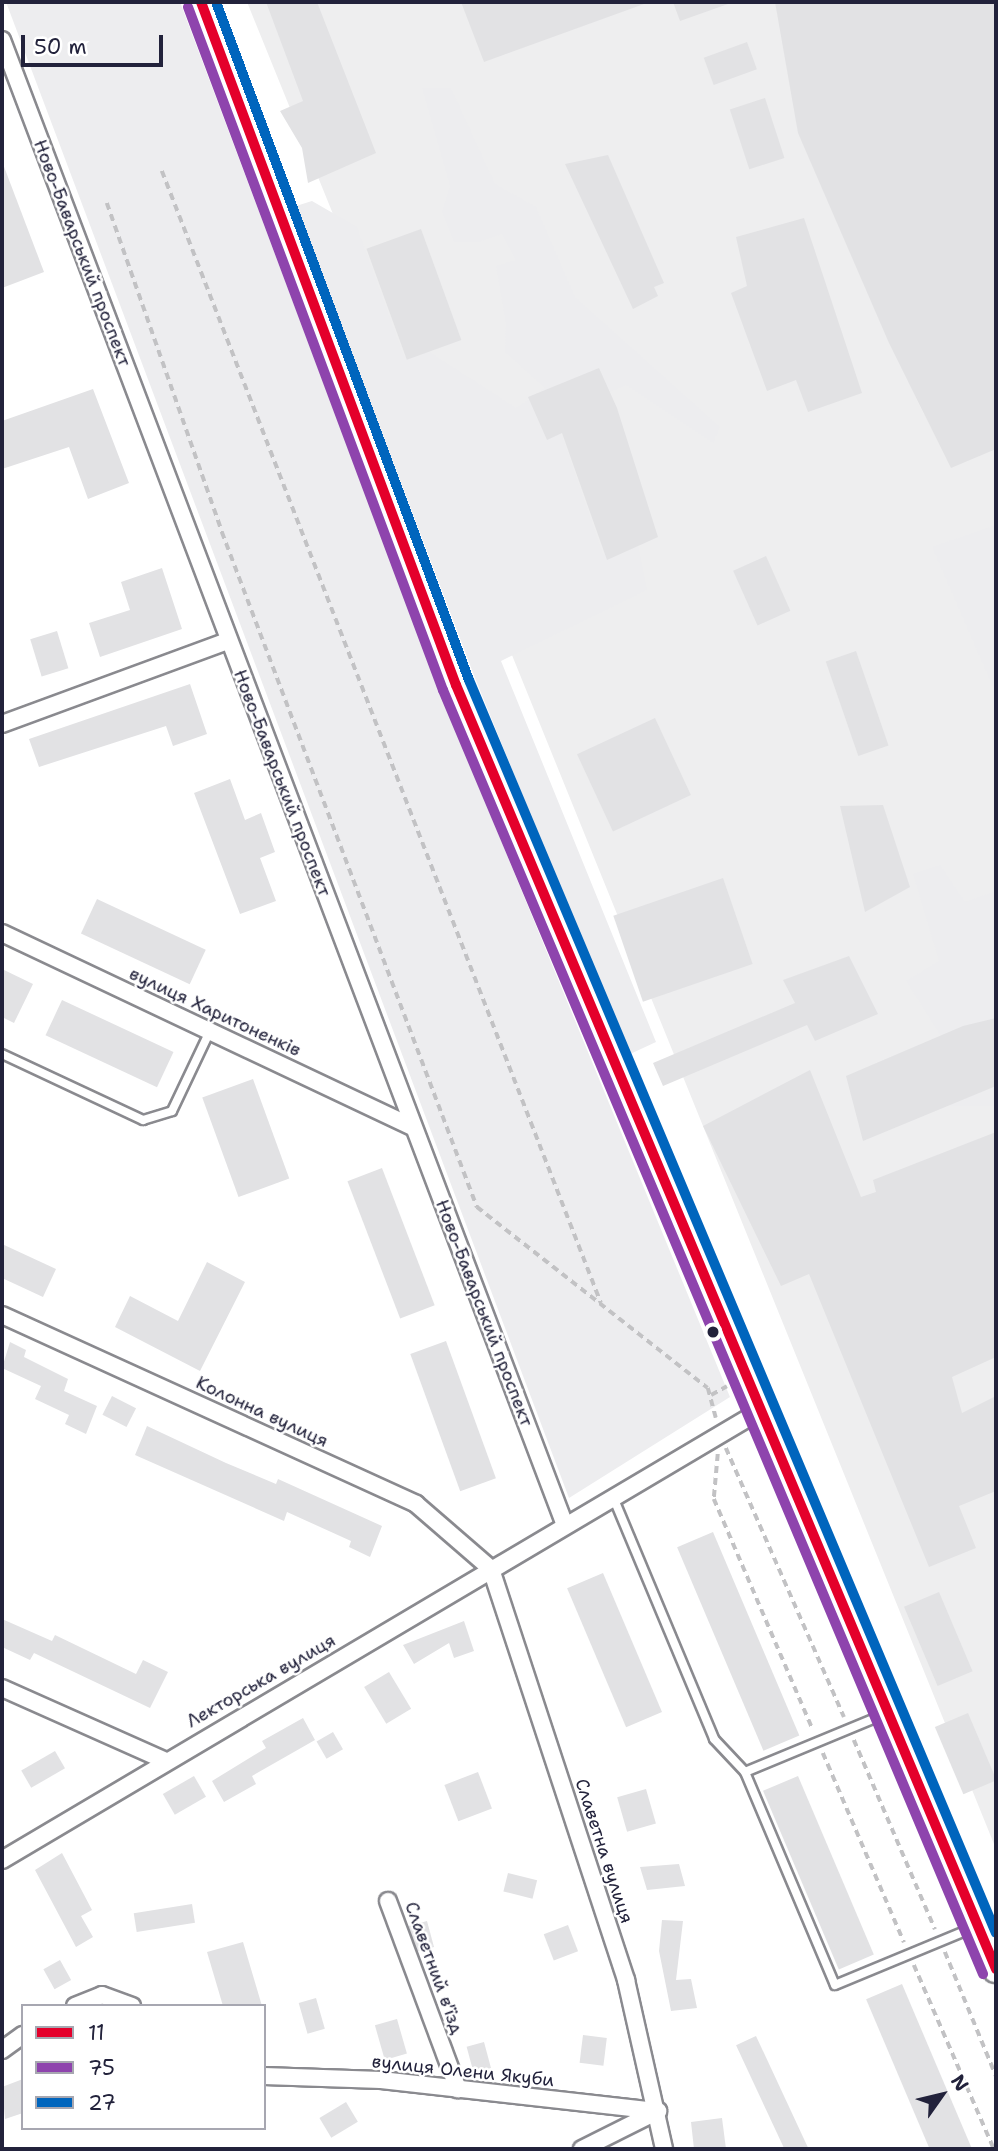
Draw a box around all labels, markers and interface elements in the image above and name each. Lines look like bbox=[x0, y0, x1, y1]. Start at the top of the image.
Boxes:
scale bar bbox=[24, 21, 166, 65]
text: 50 m bbox=[34, 33, 87, 61]
street label: Ново-Баварський проспект bbox=[29, 137, 135, 369]
street label: Ново-Баварський проспект bbox=[229, 667, 335, 899]
street label: вулиця Харитоненків bbox=[126, 963, 304, 1061]
street label: Ново-Баварський проспект bbox=[431, 1197, 537, 1429]
unlabelled marker bbox=[706, 1325, 720, 1339]
street label: Колонна вулиця bbox=[192, 1372, 332, 1452]
street label: Лекторська вулиця bbox=[183, 1630, 339, 1732]
street label: Славетна вулиця bbox=[570, 1776, 638, 1926]
street label: Славетний в'їзд bbox=[400, 1899, 468, 2037]
legend bbox=[21, 2004, 266, 2130]
text: 11 bbox=[88, 2019, 105, 2047]
street label: вулиця Олени Якуби bbox=[371, 2051, 555, 2091]
text: 75 bbox=[88, 2054, 115, 2082]
north arrow bbox=[907, 2060, 977, 2130]
text: N bbox=[945, 2070, 974, 2096]
text: 27 bbox=[88, 2089, 116, 2117]

